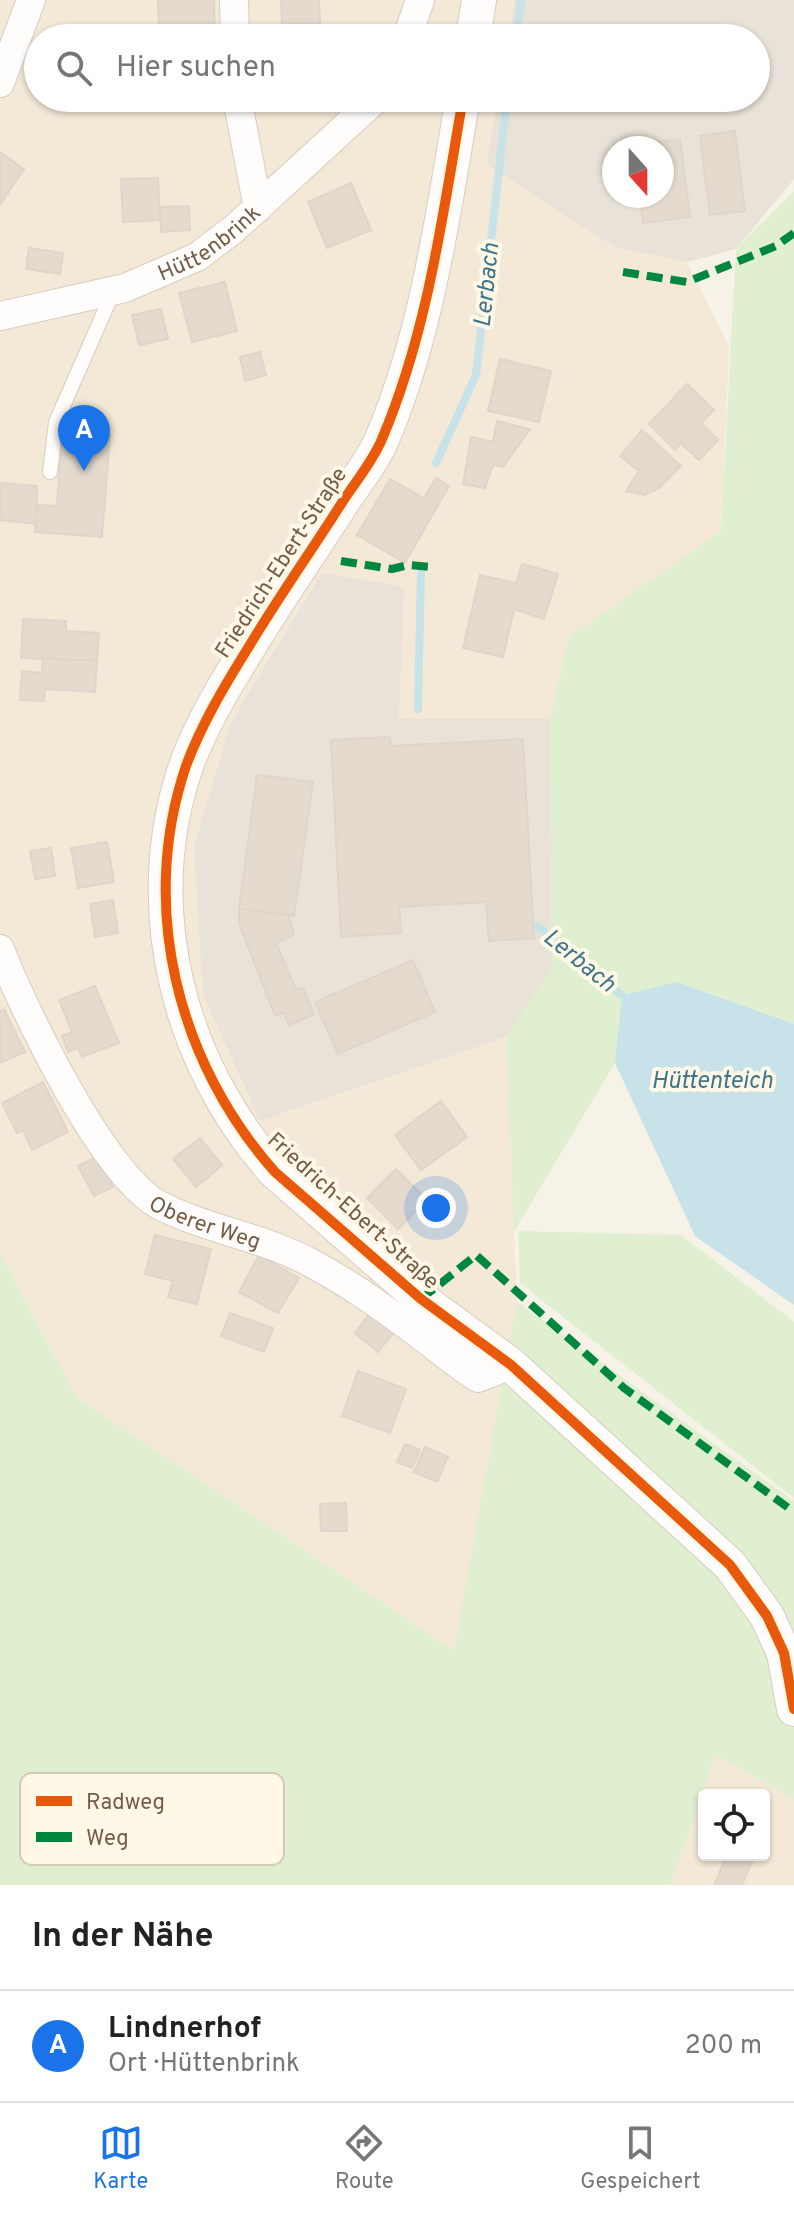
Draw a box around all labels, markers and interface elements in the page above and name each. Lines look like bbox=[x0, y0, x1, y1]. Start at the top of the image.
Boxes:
search box bbox=[24, 24, 770, 112]
icon: search bbox=[52, 46, 96, 90]
text: Hier suchen bbox=[116, 50, 276, 87]
north arrow bbox=[602, 136, 674, 208]
street label: Hüttenbrink bbox=[154, 200, 267, 288]
water label: Lerbach bbox=[469, 242, 507, 329]
pin: A bbox=[58, 405, 110, 471]
street label: Friedrich-Ebert-Straße bbox=[210, 463, 354, 664]
water label: Lerbach bbox=[536, 923, 621, 1000]
water label: Hüttenteich bbox=[651, 1067, 773, 1097]
street label: Friedrich-Ebert-Straße bbox=[261, 1128, 444, 1296]
your location bbox=[416, 1188, 456, 1228]
street label: Oberer Weg bbox=[143, 1191, 264, 1257]
legend bbox=[20, 1773, 284, 1865]
map controls bbox=[698, 1789, 770, 1861]
button: locate bbox=[698, 1789, 770, 1861]
text: Radweg bbox=[86, 1790, 165, 1817]
text: Weg bbox=[86, 1826, 129, 1853]
text: In der Nähe bbox=[32, 1916, 214, 1959]
text: Lindnerhof bbox=[108, 2011, 261, 2048]
text: A bbox=[49, 2030, 67, 2063]
text: 200 m bbox=[685, 2030, 762, 2063]
text: Ort · Hüttenbrink bbox=[108, 2048, 300, 2081]
tab: Karte bbox=[93, 2121, 148, 2196]
tab: Route bbox=[335, 2121, 394, 2196]
tab: Gespeichert bbox=[580, 2121, 701, 2196]

